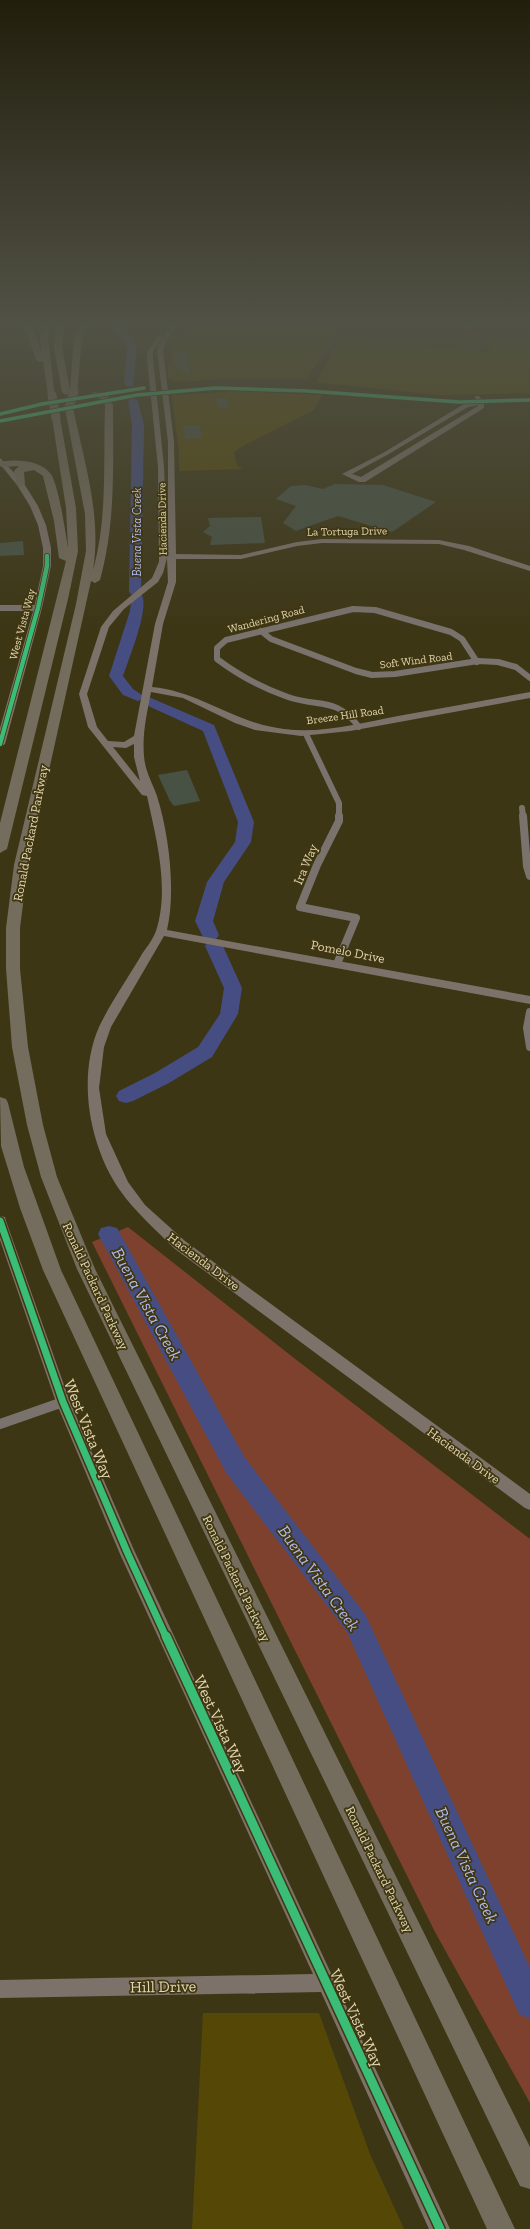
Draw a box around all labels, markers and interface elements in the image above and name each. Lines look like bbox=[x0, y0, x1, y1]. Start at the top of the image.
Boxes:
street label: Hacienda Drive bbox=[155, 482, 170, 556]
water label: Buena Vista Creek bbox=[130, 487, 144, 576]
street label: La Tortuga Drive bbox=[307, 524, 387, 539]
street label: West Vista Way bbox=[7, 587, 38, 661]
street label: Wandering Road bbox=[226, 603, 306, 636]
street label: Soft Wind Road bbox=[379, 650, 453, 671]
street label: Breeze Hill Road bbox=[306, 704, 384, 727]
street label: Ronald Packard Parkway bbox=[10, 763, 51, 902]
street label: Ira Way bbox=[290, 841, 321, 887]
street label: Pomelo Drive bbox=[310, 937, 386, 966]
street label: Ronald Packard Parkway bbox=[59, 1220, 132, 1352]
street label: Hacienda Drive bbox=[165, 1229, 243, 1293]
water label: Buena Vista Creek bbox=[108, 1244, 186, 1364]
street label: West Vista Way bbox=[60, 1377, 117, 1483]
street label: Hacienda Drive bbox=[424, 1424, 503, 1487]
street label: Ronald Packard Parkway bbox=[199, 1513, 274, 1644]
water label: Buena Vista Creek bbox=[274, 1521, 364, 1635]
street label: West Vista Way bbox=[190, 1672, 252, 1777]
street label: Ronald Packard Parkway bbox=[342, 1804, 417, 1935]
water label: Buena Vista Creek bbox=[431, 1804, 503, 1927]
street label: West Vista Way bbox=[326, 1966, 388, 2071]
street label: Hill Drive bbox=[130, 1976, 196, 1997]

